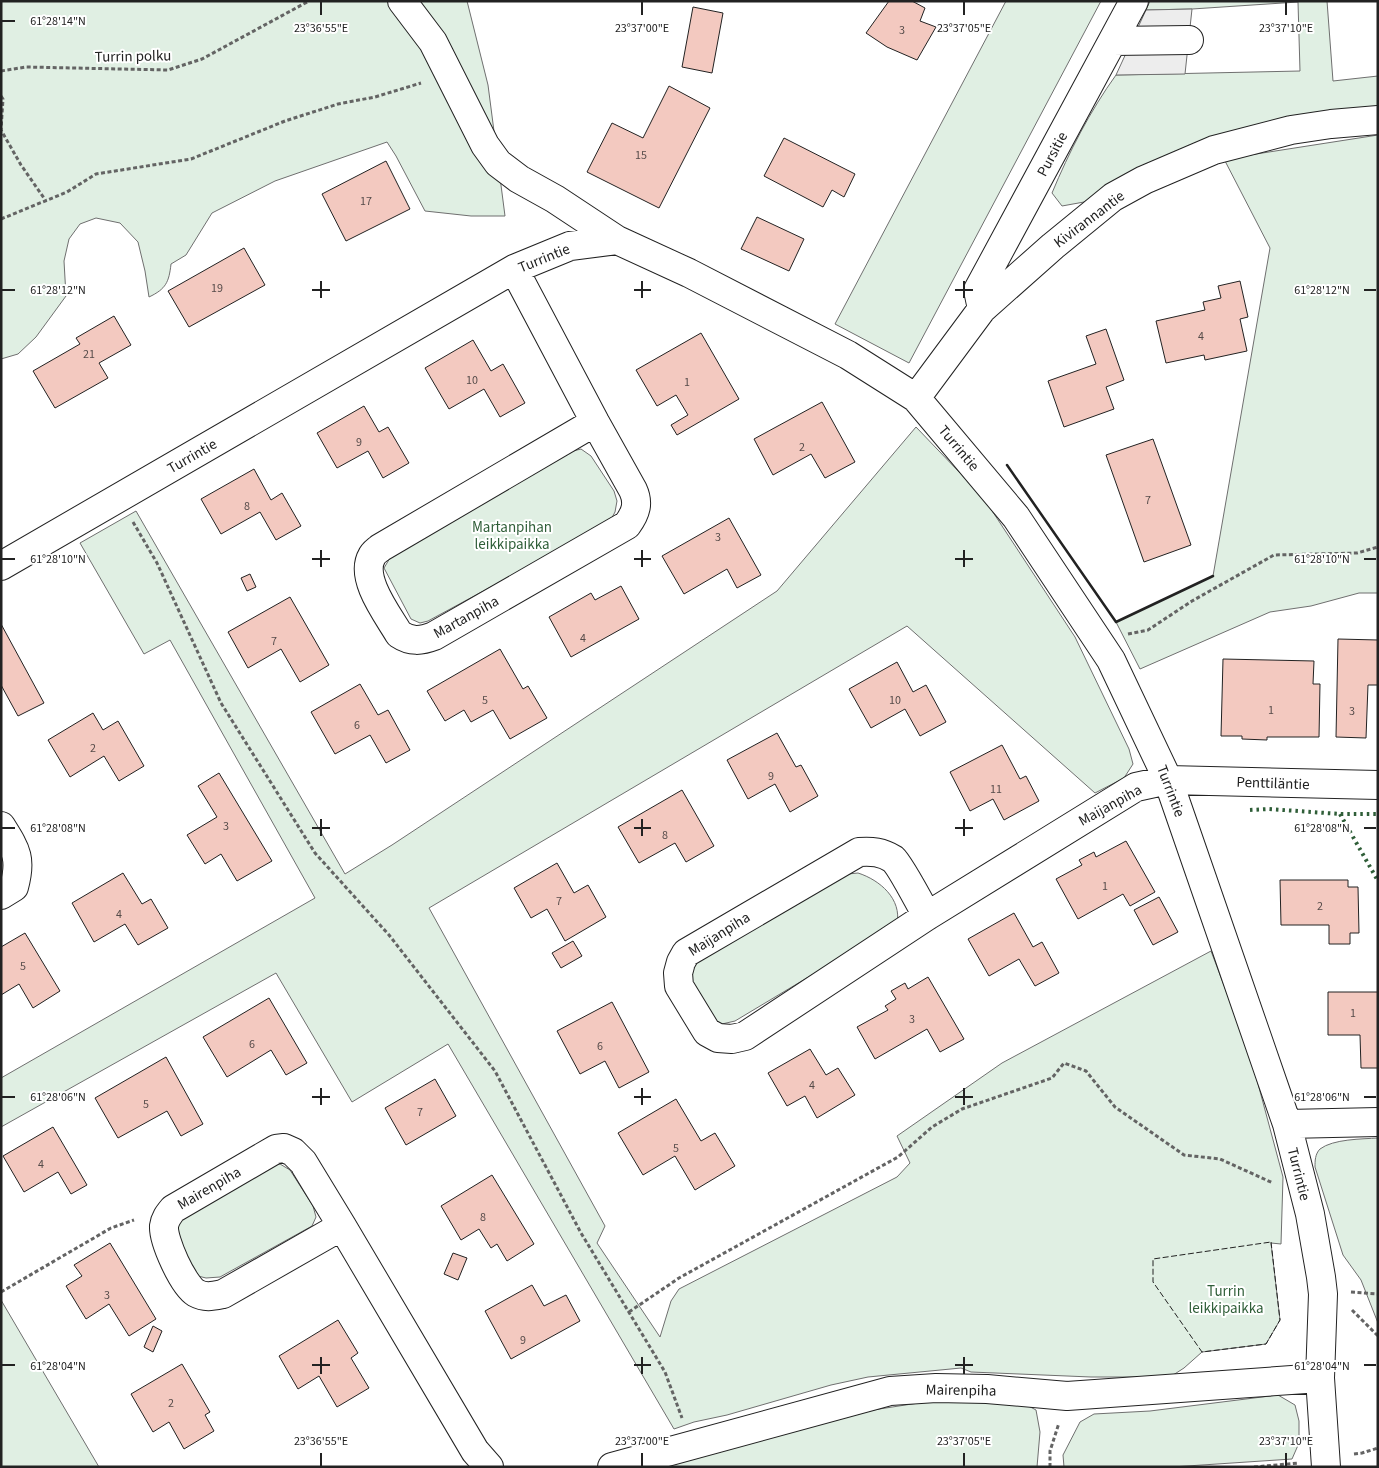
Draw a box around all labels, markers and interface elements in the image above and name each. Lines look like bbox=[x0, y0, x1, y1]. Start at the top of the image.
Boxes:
text: 61°28'14"N bbox=[30, 13, 86, 30]
text: 23°36'55"E bbox=[294, 20, 348, 37]
text: 23°37'00"E bbox=[615, 20, 669, 37]
text: 23°37'05"E bbox=[937, 20, 991, 37]
text: 23°37'10"E bbox=[1259, 20, 1313, 37]
house number: 3 bbox=[899, 22, 905, 39]
street label: Turrin polku bbox=[95, 45, 171, 68]
street label: Pursitie bbox=[1032, 128, 1073, 180]
house number: 15 bbox=[635, 147, 647, 164]
street label: Kivirannantie bbox=[1049, 186, 1129, 253]
house number: 17 bbox=[360, 193, 372, 210]
street label: Turrintie bbox=[515, 239, 573, 278]
house number: 19 bbox=[211, 280, 223, 297]
text: 61°28'12"N bbox=[30, 282, 86, 299]
text: 61°28'12"N bbox=[1294, 282, 1350, 299]
house number: 4 bbox=[1198, 328, 1204, 345]
house number: 21 bbox=[83, 346, 95, 363]
house number: 10 bbox=[466, 372, 478, 389]
house number: 1 bbox=[684, 374, 690, 391]
street label: Turrintie bbox=[933, 421, 984, 476]
street label: Turrintie bbox=[164, 434, 221, 479]
house number: 9 bbox=[356, 434, 362, 451]
house number: 2 bbox=[799, 439, 805, 456]
house number: 7 bbox=[1145, 492, 1151, 509]
house number: 8 bbox=[244, 498, 250, 515]
park label: Martanpihan leikkipaikka bbox=[472, 517, 552, 555]
house number: 3 bbox=[715, 529, 721, 546]
text: 61°28'10"N bbox=[30, 551, 86, 568]
text: 61°28'10"N bbox=[1294, 551, 1350, 568]
street label: Martanpiha bbox=[430, 591, 503, 644]
house number: 4 bbox=[580, 630, 586, 647]
house number: 7 bbox=[271, 633, 277, 650]
house number: 5 bbox=[482, 692, 488, 709]
house number: 10 bbox=[889, 692, 901, 709]
house number: 1 bbox=[1268, 702, 1274, 719]
house number: 3 bbox=[1349, 703, 1355, 720]
house number: 6 bbox=[354, 717, 360, 734]
house number: 2 bbox=[90, 740, 96, 757]
street label: Turrintie bbox=[1151, 762, 1190, 820]
house number: 9 bbox=[768, 768, 774, 785]
street label: Penttiläntie bbox=[1236, 772, 1310, 795]
street label: Maijanpiha bbox=[1075, 779, 1146, 831]
house number: 11 bbox=[990, 781, 1002, 798]
house number: 3 bbox=[223, 818, 229, 835]
text: 61°28'08"N bbox=[30, 820, 86, 837]
text: 61°28'08"N bbox=[1294, 820, 1350, 837]
house number: 8 bbox=[662, 827, 668, 844]
house number: 1 bbox=[1102, 878, 1108, 895]
house number: 7 bbox=[556, 893, 562, 910]
house number: 2 bbox=[1317, 898, 1323, 915]
house number: 4 bbox=[116, 906, 122, 923]
street label: Maijanpiha bbox=[684, 907, 754, 962]
house number: 5 bbox=[20, 958, 26, 975]
house number: 1 bbox=[1350, 1005, 1356, 1022]
house number: 3 bbox=[909, 1011, 915, 1028]
house number: 6 bbox=[249, 1036, 255, 1053]
house number: 6 bbox=[597, 1038, 603, 1055]
house number: 4 bbox=[809, 1077, 815, 1094]
text: 61°28'06"N bbox=[30, 1089, 86, 1106]
text: 61°28'06"N bbox=[1294, 1089, 1350, 1106]
house number: 5 bbox=[143, 1096, 149, 1113]
house number: 7 bbox=[417, 1104, 423, 1121]
house number: 5 bbox=[673, 1140, 679, 1157]
street label: Turrintie bbox=[1282, 1145, 1315, 1203]
house number: 4 bbox=[38, 1156, 44, 1173]
street label: Mairenpiha bbox=[173, 1162, 245, 1215]
house number: 8 bbox=[480, 1209, 486, 1226]
park label: Turrin leikkipaikka bbox=[1188, 1281, 1264, 1319]
house number: 3 bbox=[104, 1287, 110, 1304]
house number: 9 bbox=[520, 1332, 526, 1349]
text: 61°28'04"N bbox=[30, 1358, 86, 1375]
text: 61°28'04"N bbox=[1294, 1358, 1350, 1375]
street label: Mairenpiha bbox=[926, 1379, 996, 1402]
house number: 2 bbox=[168, 1395, 174, 1412]
text: 23°36'55"E bbox=[294, 1433, 348, 1450]
text: 23°37'00"E bbox=[615, 1433, 669, 1450]
text: 23°37'05"E bbox=[937, 1433, 991, 1450]
text: 23°37'10"E bbox=[1259, 1433, 1313, 1450]

